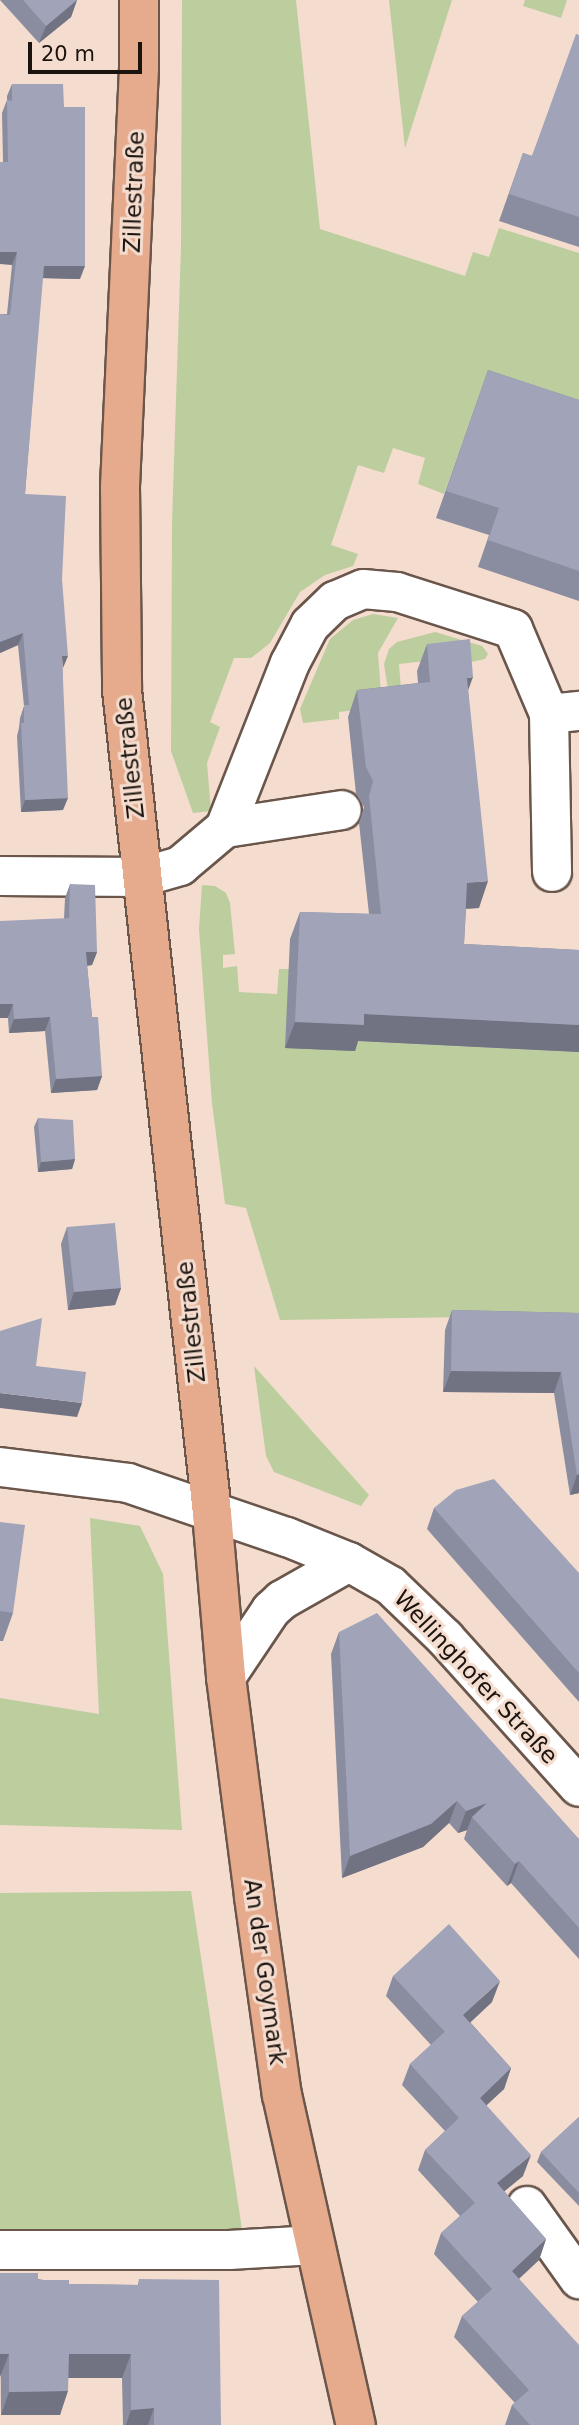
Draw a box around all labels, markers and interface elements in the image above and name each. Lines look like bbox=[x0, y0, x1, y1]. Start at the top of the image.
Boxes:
scale bar bbox=[32, 28, 145, 72]
text: 20 m bbox=[41, 42, 95, 66]
street label: Zillestraße bbox=[118, 130, 150, 254]
street label: Zillestraße bbox=[110, 696, 150, 820]
street label: Zillestraße bbox=[171, 1260, 211, 1384]
street label: Wellinghofer Straße bbox=[388, 1584, 564, 1770]
street label: An der Goymark bbox=[238, 1877, 292, 2067]

